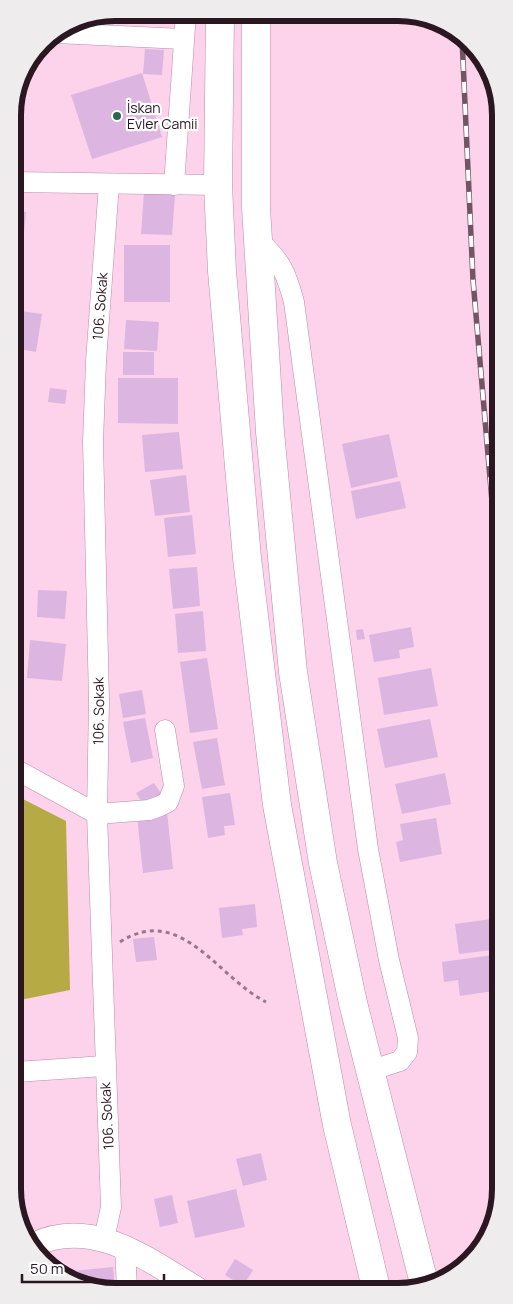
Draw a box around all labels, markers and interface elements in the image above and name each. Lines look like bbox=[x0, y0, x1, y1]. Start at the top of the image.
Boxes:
place label: İskan Evler Camii bbox=[127, 98, 198, 133]
marker: İskan Evler Camii bbox=[111, 110, 123, 122]
street label: 106. Sokak bbox=[88, 271, 112, 341]
street label: 106. Sokak bbox=[88, 676, 108, 745]
street label: 106. Sokak bbox=[95, 1081, 118, 1150]
scale bar bbox=[22, 1252, 165, 1284]
text: 50 m bbox=[30, 1258, 64, 1279]

